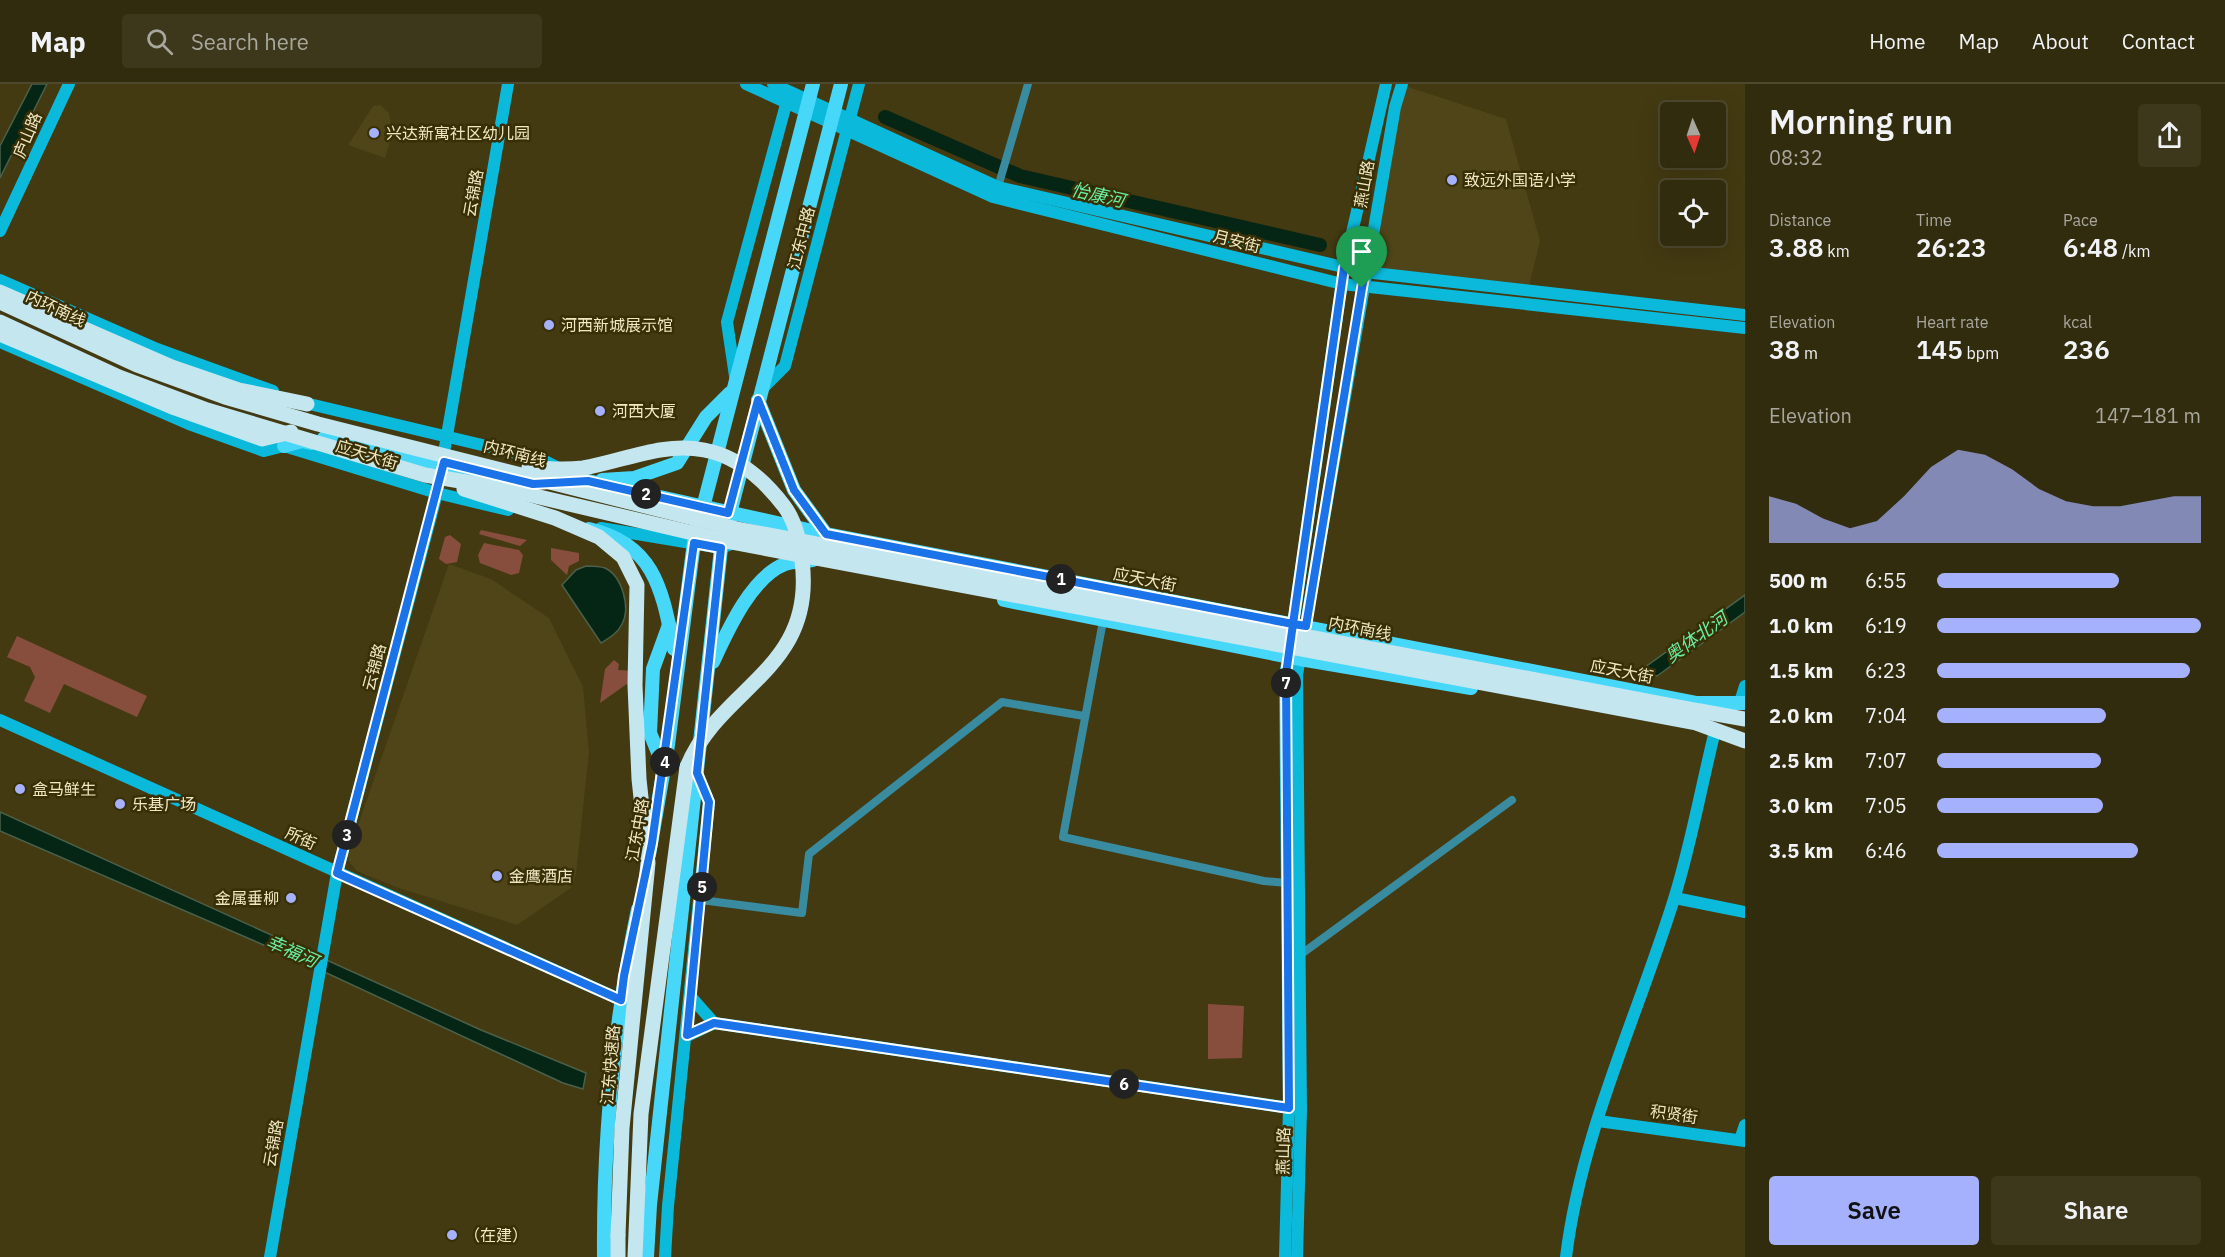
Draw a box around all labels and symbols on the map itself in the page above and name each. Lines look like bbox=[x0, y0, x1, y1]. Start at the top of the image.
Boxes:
north arrow bbox=[1660, 102, 1726, 168]
street label: 庐山路 bbox=[8, 109, 46, 161]
place label: 兴达新寓社区幼儿园 bbox=[386, 123, 530, 143]
marker: 兴达新寓社区幼儿园 bbox=[367, 126, 381, 140]
street label: 燕山路 bbox=[1350, 159, 1378, 209]
street label: 云锦路 bbox=[459, 168, 487, 218]
place label: 致远外国语小学 bbox=[1464, 170, 1576, 190]
marker: 致远外国语小学 bbox=[1445, 173, 1459, 187]
water label: 怡康河 bbox=[1069, 178, 1130, 213]
street label: 江东中路 bbox=[784, 205, 818, 271]
street label: 月安街 bbox=[1211, 225, 1263, 257]
pin bbox=[1336, 226, 1387, 288]
street label: 内环南线 bbox=[23, 285, 89, 331]
place label: 河西新城展示馆 bbox=[561, 315, 673, 335]
marker: 河西新城展示馆 bbox=[542, 318, 556, 332]
place label: 河西大厦 bbox=[612, 401, 676, 421]
marker: 河西大厦 bbox=[593, 404, 607, 418]
street label: 应天大街 bbox=[333, 435, 401, 473]
street label: 内环南线 bbox=[482, 436, 548, 470]
pin: 2 bbox=[631, 479, 661, 509]
street label: 应天大街 bbox=[1112, 563, 1178, 595]
pin: 1 bbox=[1046, 564, 1076, 594]
water label: 奥体北河 bbox=[1660, 605, 1734, 667]
street label: 内环南线 bbox=[1327, 612, 1393, 644]
street label: 云锦路 bbox=[358, 641, 390, 693]
street label: 应天大街 bbox=[1589, 655, 1655, 687]
pin: 7 bbox=[1271, 668, 1301, 698]
pin: 4 bbox=[650, 747, 680, 777]
place label: 盒马鲜生 bbox=[32, 779, 96, 799]
marker: 盒马鲜生 bbox=[13, 782, 27, 796]
place label: 乐基广场 bbox=[132, 794, 196, 814]
marker: 乐基广场 bbox=[113, 797, 127, 811]
street label: 江东中路 bbox=[622, 797, 652, 863]
pin: 3 bbox=[332, 820, 362, 850]
street label: 所街 bbox=[282, 822, 320, 854]
place label: 金鹰酒店 bbox=[509, 866, 573, 886]
marker: 金鹰酒店 bbox=[490, 869, 504, 883]
pin: 5 bbox=[687, 872, 717, 902]
place label: 金属垂柳 bbox=[215, 888, 279, 908]
marker: 金属垂柳 bbox=[284, 891, 298, 905]
water label: 幸福河 bbox=[263, 930, 324, 974]
street label: 江东快速路 bbox=[597, 1024, 623, 1106]
pin: 6 bbox=[1109, 1069, 1139, 1099]
street label: 积贤街 bbox=[1649, 1101, 1699, 1127]
street label: 云锦路 bbox=[259, 1118, 287, 1168]
street label: 燕山路 bbox=[1273, 1127, 1293, 1175]
place label: （在建） bbox=[464, 1225, 528, 1245]
marker: （在建） bbox=[445, 1228, 459, 1242]

